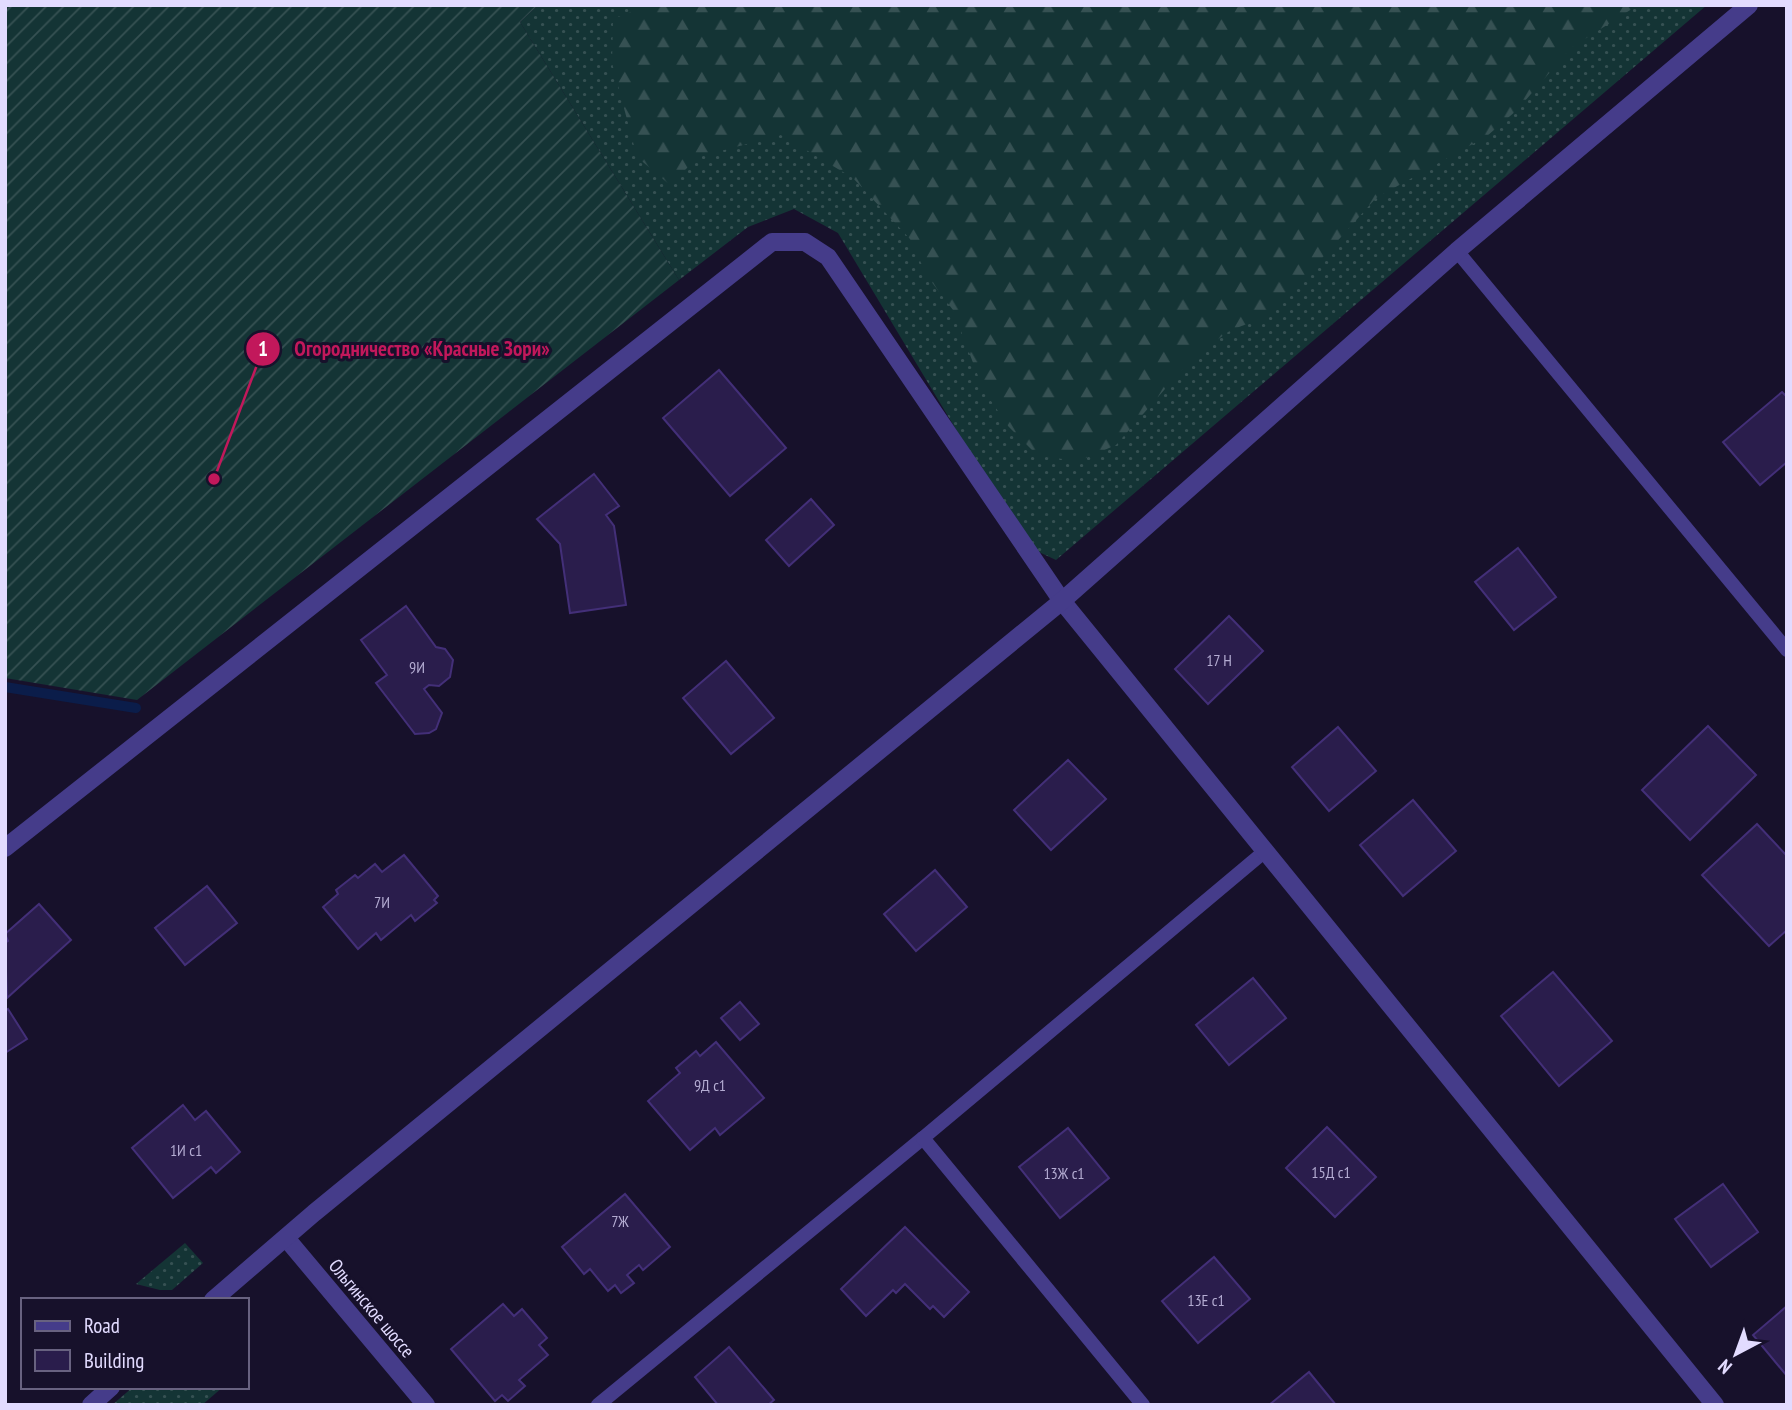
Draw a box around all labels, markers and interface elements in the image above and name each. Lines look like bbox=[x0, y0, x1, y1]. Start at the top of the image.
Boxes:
callout: Огородничество «Красные Зори» bbox=[246, 328, 564, 370]
text: 1 bbox=[258, 335, 268, 362]
text: Огородничество «Красные Зори» bbox=[294, 335, 550, 362]
house number: 17 Н bbox=[1206, 650, 1232, 670]
house number: 9И bbox=[409, 657, 425, 677]
house number: 7И bbox=[374, 892, 390, 912]
house number: 9Д с1 bbox=[694, 1075, 726, 1095]
house number: 1И с1 bbox=[170, 1140, 202, 1160]
house number: 15Д с1 bbox=[1311, 1162, 1351, 1182]
house number: 13Ж с1 bbox=[1043, 1163, 1085, 1183]
house number: 7Ж bbox=[611, 1211, 629, 1231]
street label: Ольгинское шоссе bbox=[324, 1254, 420, 1362]
house number: 13Е с1 bbox=[1187, 1290, 1225, 1310]
legend bbox=[21, 1298, 248, 1389]
text: Road bbox=[84, 1312, 120, 1339]
north arrow bbox=[1701, 1319, 1771, 1389]
text: Building bbox=[84, 1347, 144, 1374]
text: N bbox=[1713, 1354, 1737, 1379]

